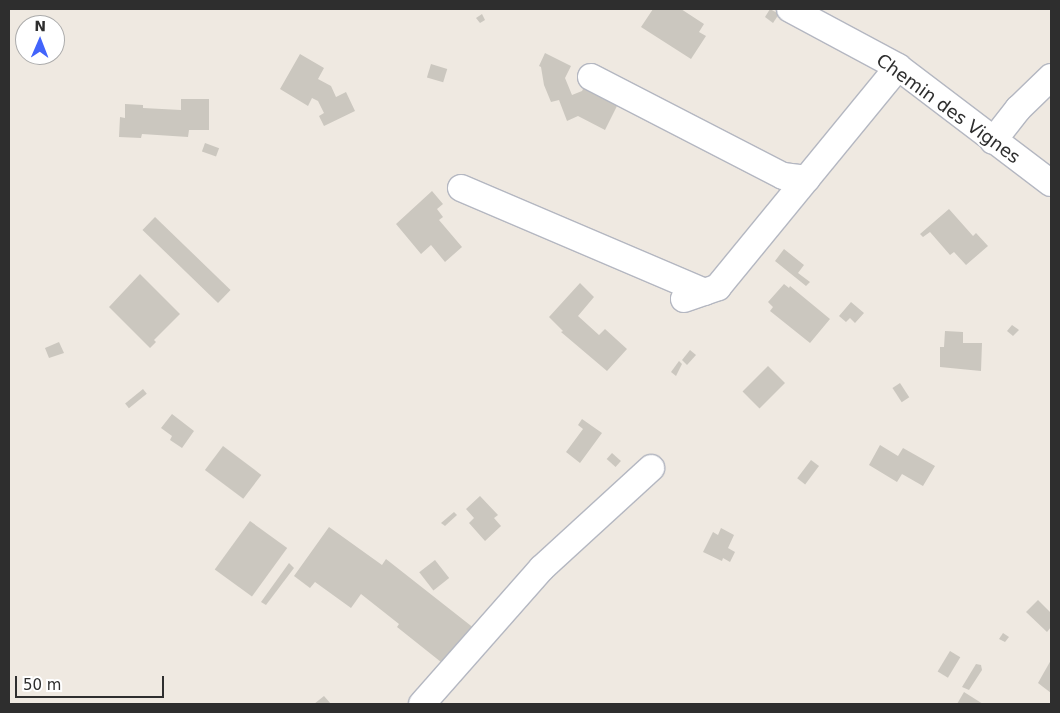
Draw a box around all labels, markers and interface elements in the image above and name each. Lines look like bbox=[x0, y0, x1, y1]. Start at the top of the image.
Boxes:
north arrow bbox=[15, 15, 65, 65]
text: N bbox=[34, 18, 46, 34]
street label: Chemin des Vignes bbox=[872, 50, 1024, 168]
scale bar bbox=[18, 666, 166, 698]
text: 50 m bbox=[23, 676, 61, 694]

